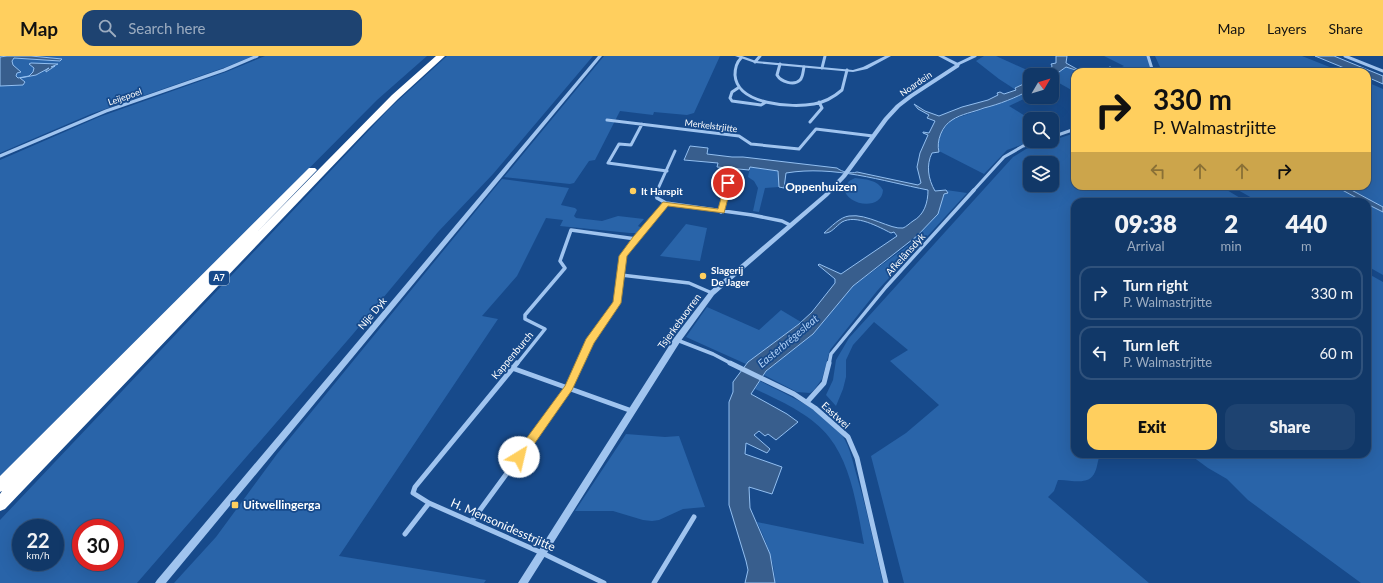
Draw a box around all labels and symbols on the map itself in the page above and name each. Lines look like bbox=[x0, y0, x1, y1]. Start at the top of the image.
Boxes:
north arrow bbox=[1023, 68, 1059, 104]
street label: Noardein bbox=[898, 69, 934, 98]
street label: Leijepoel bbox=[106, 86, 143, 107]
street label: Merkelstrjitte bbox=[684, 117, 738, 134]
pin bbox=[711, 166, 745, 200]
district label: Oppenhuizen bbox=[785, 179, 857, 194]
place label: It Harspit bbox=[641, 185, 683, 197]
marker: It Harspit bbox=[628, 186, 638, 196]
street label: Afkelânsdyk bbox=[883, 230, 928, 278]
place label: Slagerij De Jager bbox=[711, 264, 750, 288]
road number: A7 bbox=[209, 271, 229, 285]
marker: Slagerij De Jager bbox=[698, 271, 708, 281]
street label: Tsjerkebuorren bbox=[655, 291, 703, 351]
street label: Nije Dyk bbox=[355, 294, 389, 331]
water label: Easterbrégesleat bbox=[755, 311, 821, 370]
street label: Kappenburch bbox=[489, 329, 535, 381]
street label: Eastwei bbox=[819, 399, 853, 431]
position arrow bbox=[498, 436, 540, 478]
street label: H. Mensonidesstrjitte bbox=[449, 495, 558, 554]
place label: Uitwellingerga bbox=[243, 497, 321, 512]
marker: Uitwellingerga bbox=[230, 500, 240, 510]
speed limit sign: 30 bbox=[72, 519, 124, 571]

